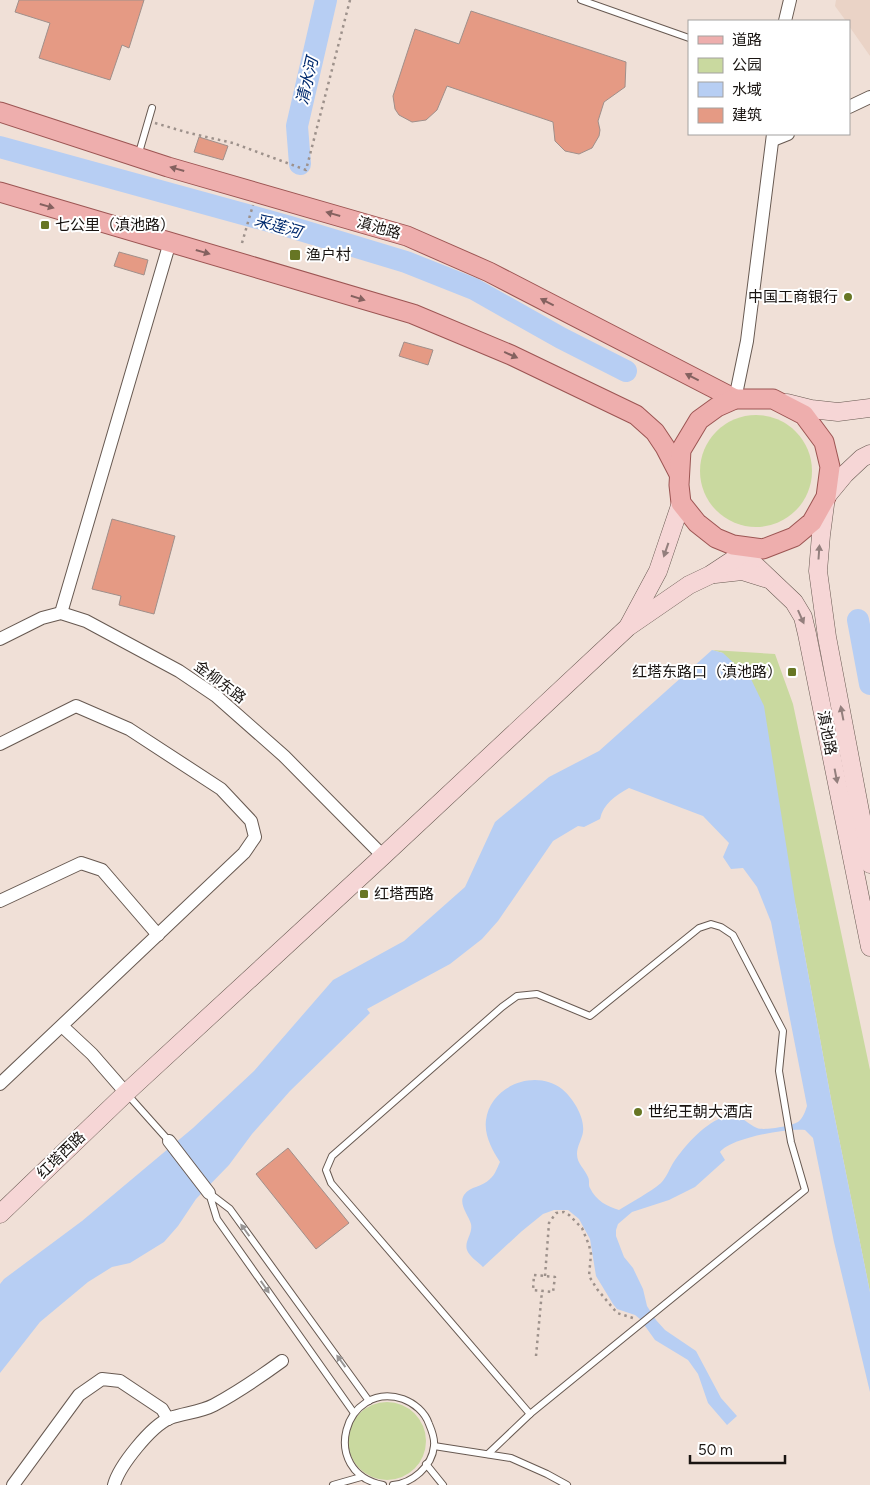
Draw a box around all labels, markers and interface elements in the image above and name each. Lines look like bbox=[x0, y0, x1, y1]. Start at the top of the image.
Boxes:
legend bbox=[688, 20, 850, 135]
text: 道路 bbox=[732, 31, 762, 49]
water label: 清水河 bbox=[292, 53, 322, 107]
text: 公园 bbox=[732, 56, 762, 74]
text: 水域 bbox=[732, 81, 762, 99]
text: 建筑 bbox=[732, 106, 762, 124]
one-way arrow bbox=[169, 165, 184, 173]
one-way arrow bbox=[39, 203, 54, 211]
water label: 采莲河 bbox=[252, 210, 307, 243]
one-way arrow bbox=[325, 210, 340, 218]
street label: 滇池路 bbox=[355, 213, 403, 243]
place label: 七公里（滇池路） bbox=[55, 216, 175, 234]
marker: 七公里（滇池路） bbox=[39, 219, 51, 231]
place label: 渔户村 bbox=[306, 246, 351, 264]
one-way arrow bbox=[195, 248, 210, 256]
marker: 渔户村 bbox=[288, 248, 302, 262]
place label: 中国工商银行 bbox=[748, 288, 838, 306]
marker: 中国工商银行 bbox=[842, 291, 854, 303]
one-way arrow bbox=[351, 295, 366, 303]
one-way arrow bbox=[540, 298, 555, 306]
one-way arrow bbox=[504, 351, 518, 359]
one-way arrow bbox=[685, 373, 699, 381]
one-way arrow bbox=[662, 542, 670, 557]
one-way arrow bbox=[816, 544, 824, 560]
one-way arrow bbox=[798, 610, 806, 624]
street label: 金柳东路 bbox=[191, 657, 249, 707]
place label: 红塔东路口（滇池路） bbox=[632, 663, 782, 681]
marker: 红塔东路口（滇池路） bbox=[786, 666, 798, 678]
one-way arrow bbox=[837, 704, 845, 720]
street label: 滇池路 bbox=[814, 709, 840, 757]
one-way arrow bbox=[832, 768, 840, 784]
place label: 红塔西路 bbox=[374, 885, 434, 903]
marker: 红塔西路 bbox=[358, 888, 370, 900]
place label: 世纪王朝大酒店 bbox=[648, 1103, 753, 1121]
marker: 世纪王朝大酒店 bbox=[632, 1106, 644, 1118]
street label: 红塔西路 bbox=[33, 1128, 89, 1182]
one-way arrow bbox=[240, 1223, 250, 1237]
one-way arrow bbox=[260, 1280, 270, 1294]
one-way arrow bbox=[336, 1354, 346, 1368]
scale bar bbox=[690, 1432, 785, 1464]
text: 50 m bbox=[698, 1441, 733, 1459]

